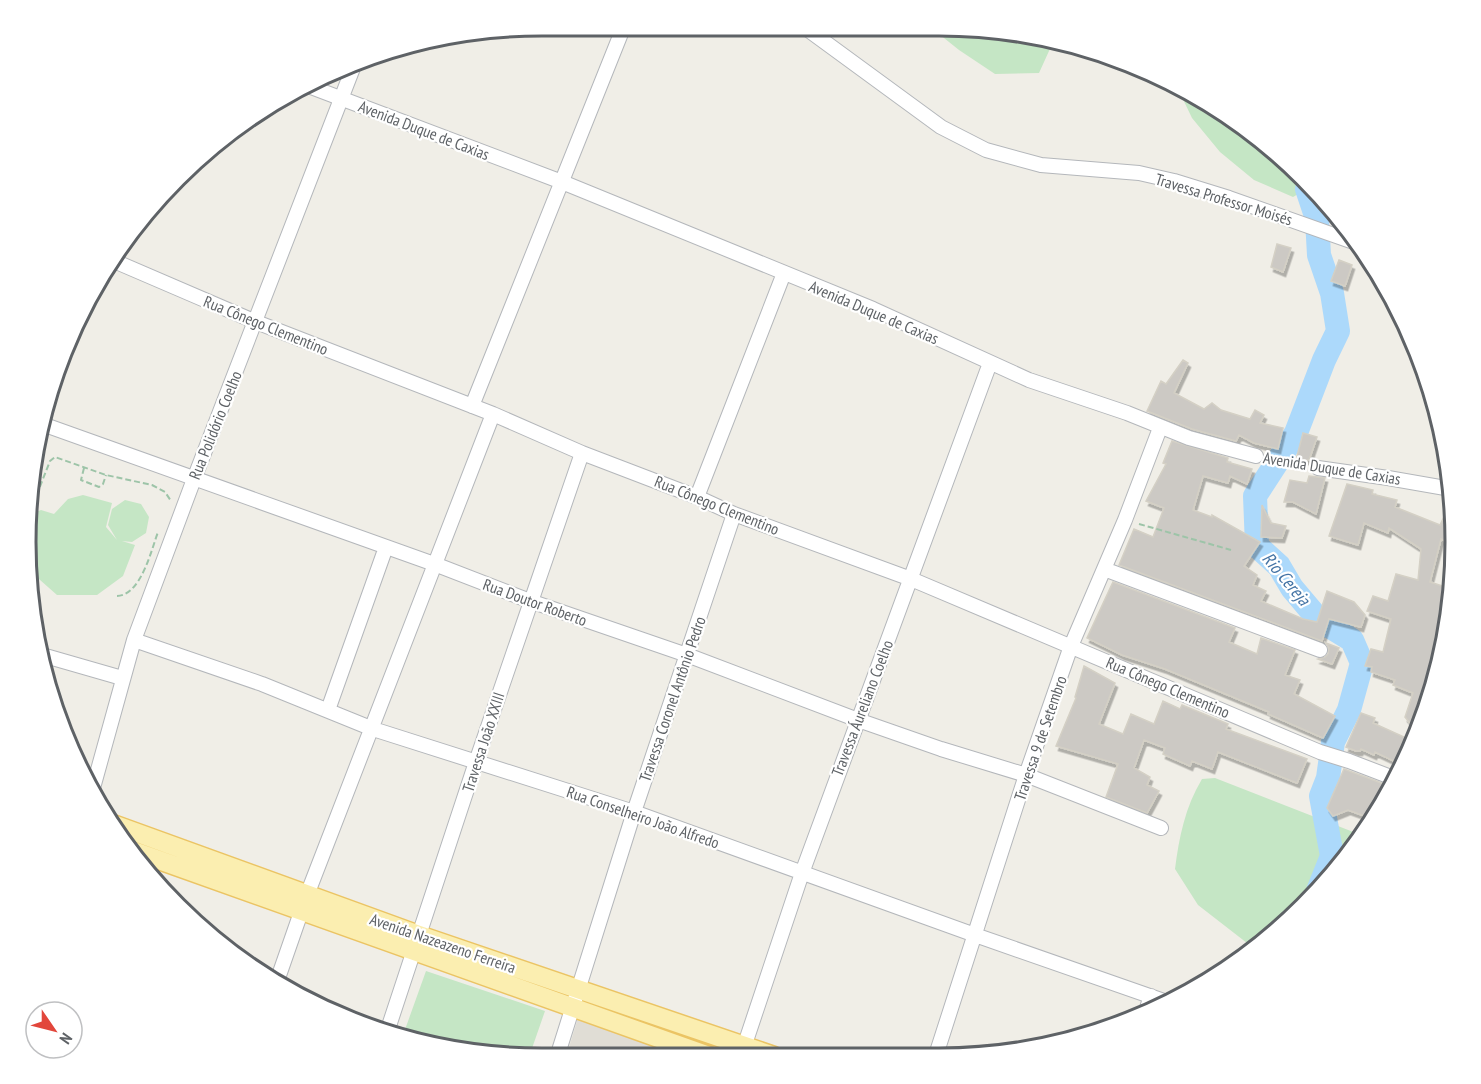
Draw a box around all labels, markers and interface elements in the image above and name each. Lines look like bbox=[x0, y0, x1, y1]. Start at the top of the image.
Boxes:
street label: Avenida Duque de Caxias bbox=[356, 96, 492, 164]
street label: Travessa Professor Moisés bbox=[1153, 169, 1295, 229]
street label: Avenida Duque de Caxias bbox=[806, 276, 942, 348]
street label: Rua Cônego Clementino bbox=[201, 291, 331, 359]
street label: Rua Polidório Coelho bbox=[184, 368, 246, 482]
street label: Avenida Duque de Caxias bbox=[1262, 447, 1402, 489]
street label: Rua Cônego Clementino bbox=[652, 471, 782, 539]
water label: Rio Cereja bbox=[1257, 547, 1316, 611]
street label: Rua Doutor Roberto bbox=[480, 574, 590, 630]
street label: Travessa Coronel Antônio Pedro bbox=[634, 614, 710, 784]
street label: Travessa Áureliano Coelho bbox=[827, 637, 897, 779]
street label: Rua Cônego Clementino bbox=[1103, 652, 1233, 722]
street label: Travessa 9 de Setembro bbox=[1009, 673, 1071, 803]
street label: Travessa João XXIII bbox=[457, 690, 509, 794]
street label: Rua Conselheiro João Alfredo bbox=[564, 781, 722, 853]
street label: Avenida Nazeazeno Ferreira bbox=[367, 909, 519, 977]
north arrow bbox=[24, 1000, 84, 1060]
text: N bbox=[56, 1029, 77, 1048]

